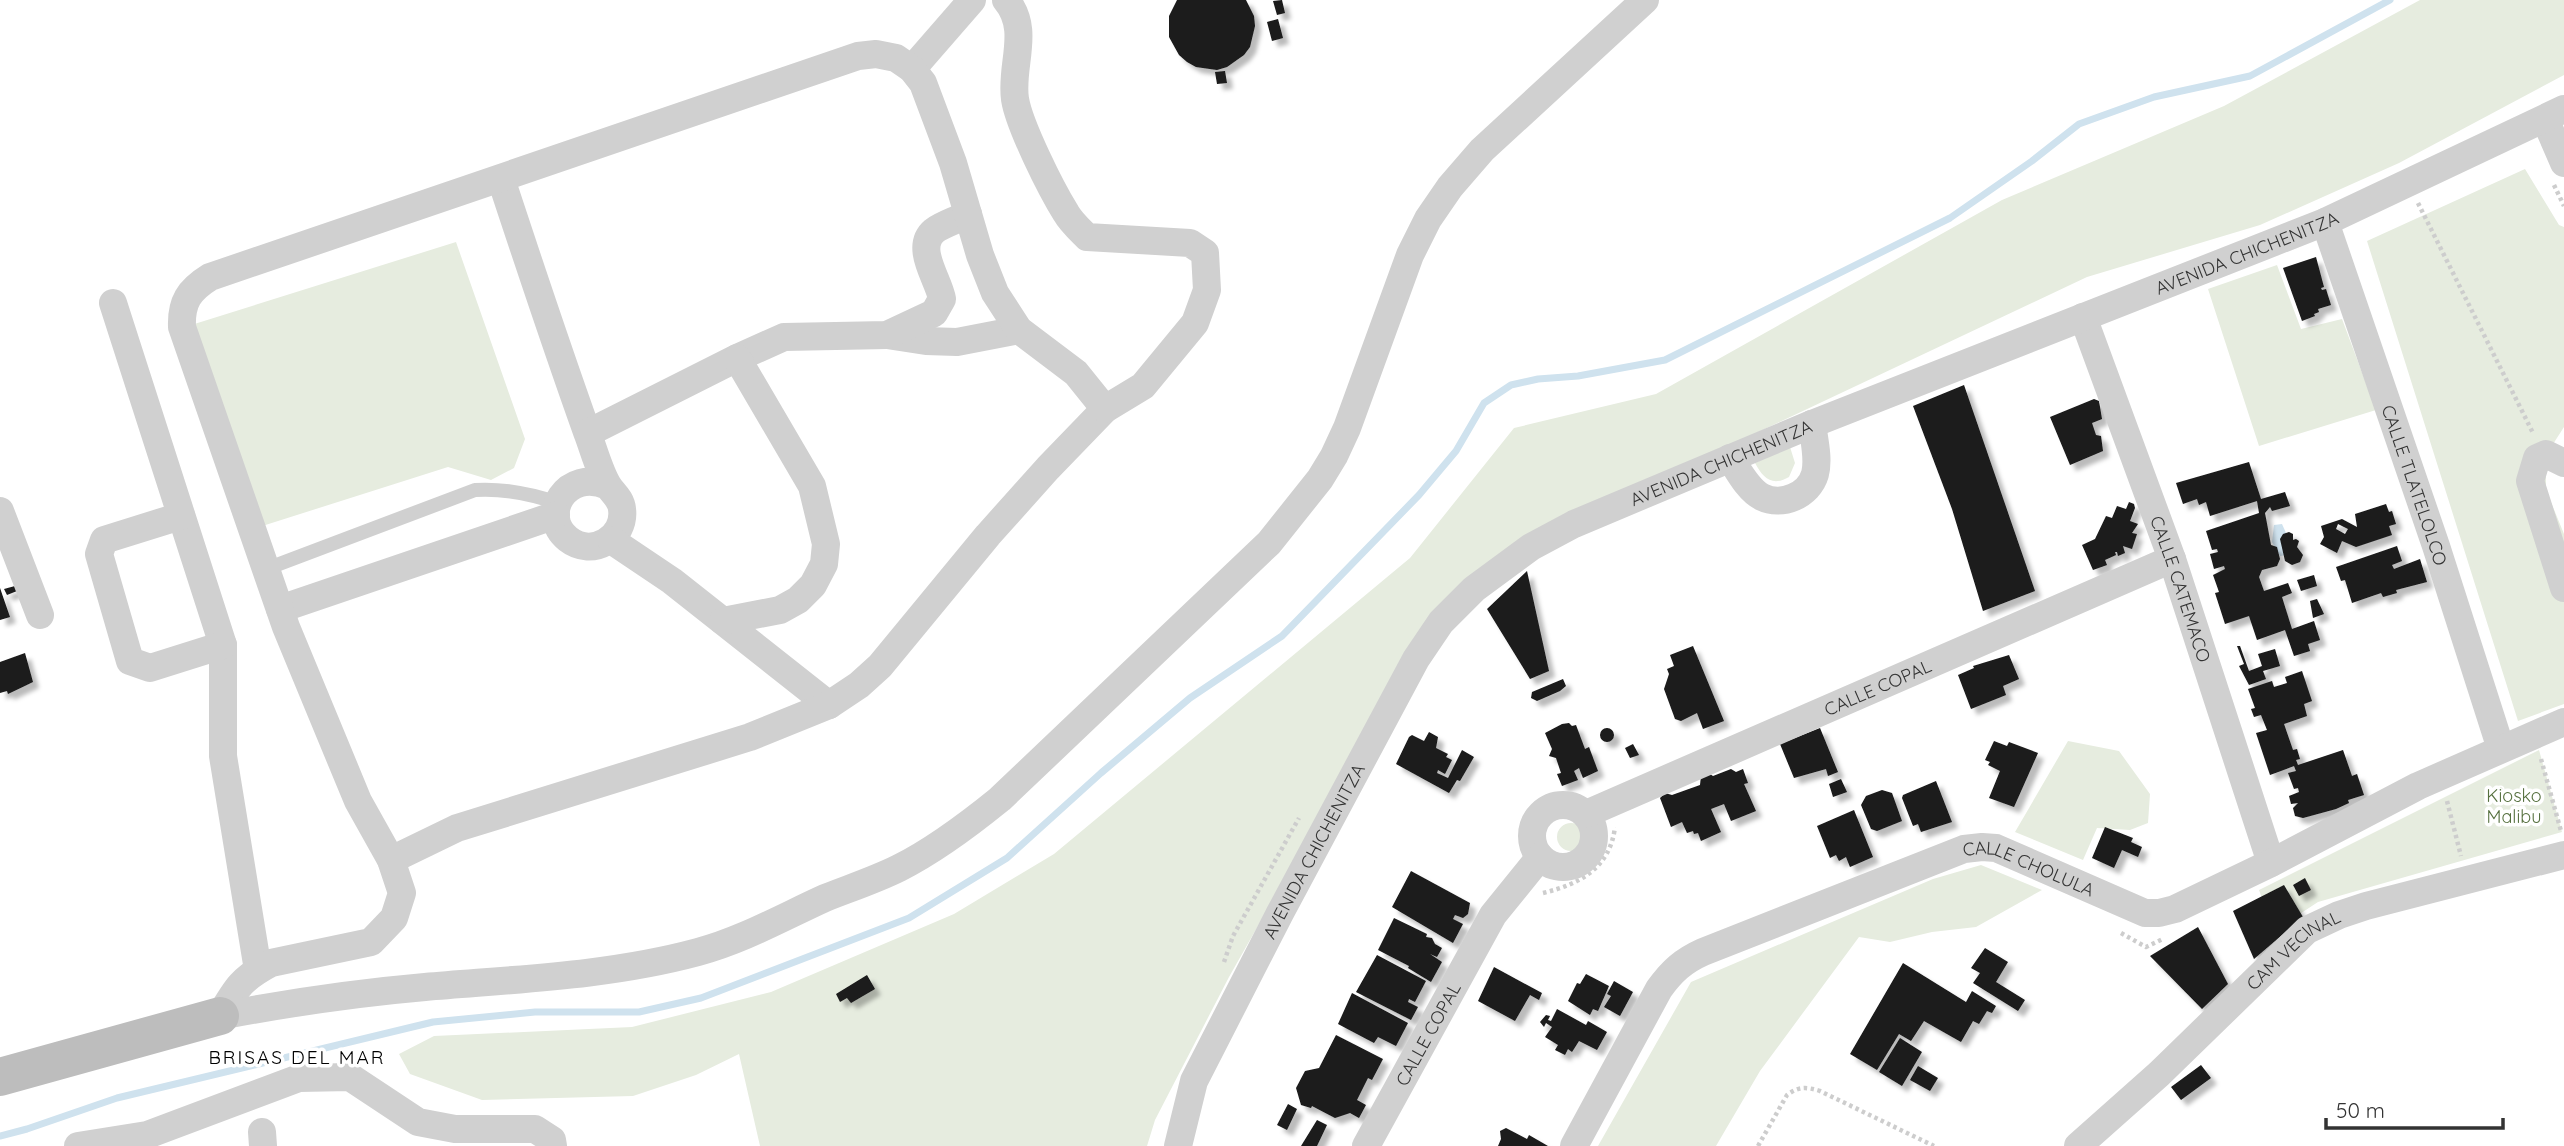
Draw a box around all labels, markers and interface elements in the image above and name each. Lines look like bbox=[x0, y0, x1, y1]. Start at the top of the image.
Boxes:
street label: AVENIDA CHICHENITZA bbox=[2152, 206, 2342, 299]
street label: CALLE TLATELOLCO bbox=[2377, 402, 2453, 568]
street label: AVENIDA CHICHENITZA bbox=[1626, 414, 1816, 511]
street label: CALLE CATEMACO bbox=[2145, 512, 2216, 665]
street label: CALLE COPAL bbox=[1820, 654, 1935, 721]
street label: AVENIDA CHICHENITZA bbox=[1257, 759, 1370, 943]
park label: Kiosko Malibu bbox=[2486, 784, 2542, 828]
street label: CALLE CHOLULA bbox=[1962, 835, 2098, 901]
street label: CAM VECINAL bbox=[2241, 904, 2344, 995]
street label: CALLE COPAL bbox=[1390, 978, 1466, 1090]
district label: BRISAS DEL MAR bbox=[208, 1045, 386, 1069]
scale bar bbox=[2326, 1086, 2503, 1130]
text: 50 m bbox=[2336, 1097, 2385, 1123]

